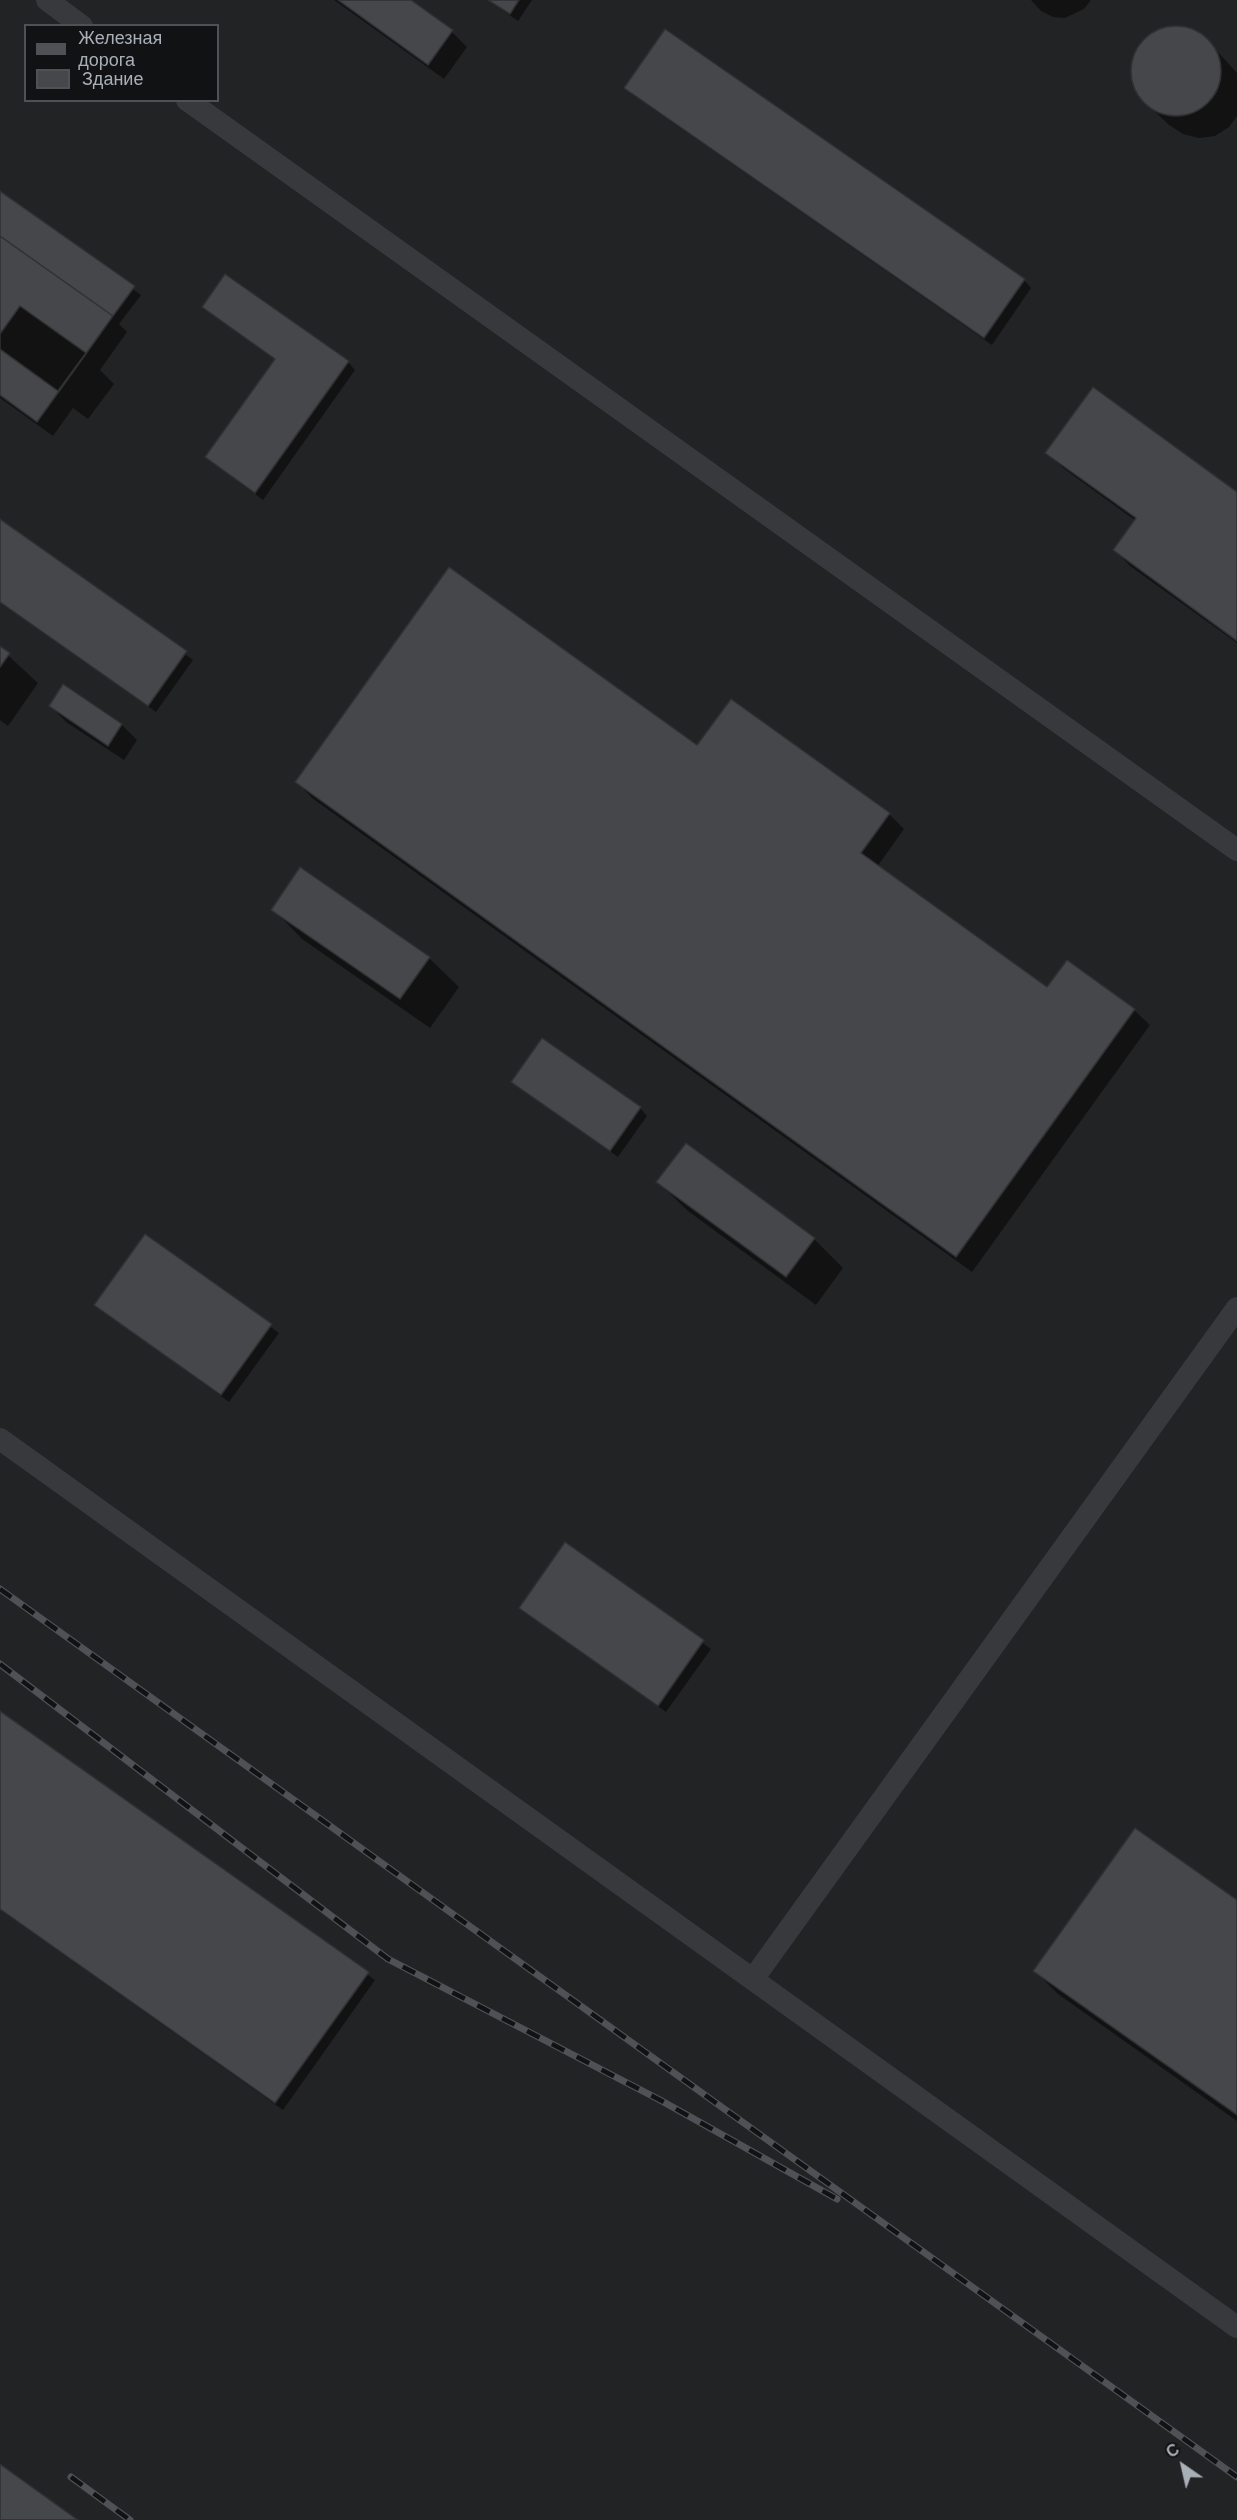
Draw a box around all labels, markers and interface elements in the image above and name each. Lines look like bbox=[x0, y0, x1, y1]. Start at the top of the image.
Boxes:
legend bbox=[24, 24, 219, 102]
text: Железная дорога bbox=[78, 27, 162, 70]
text: Здание bbox=[82, 68, 143, 89]
north arrow bbox=[1153, 2436, 1213, 2496]
text: С bbox=[1163, 2440, 1183, 2462]

